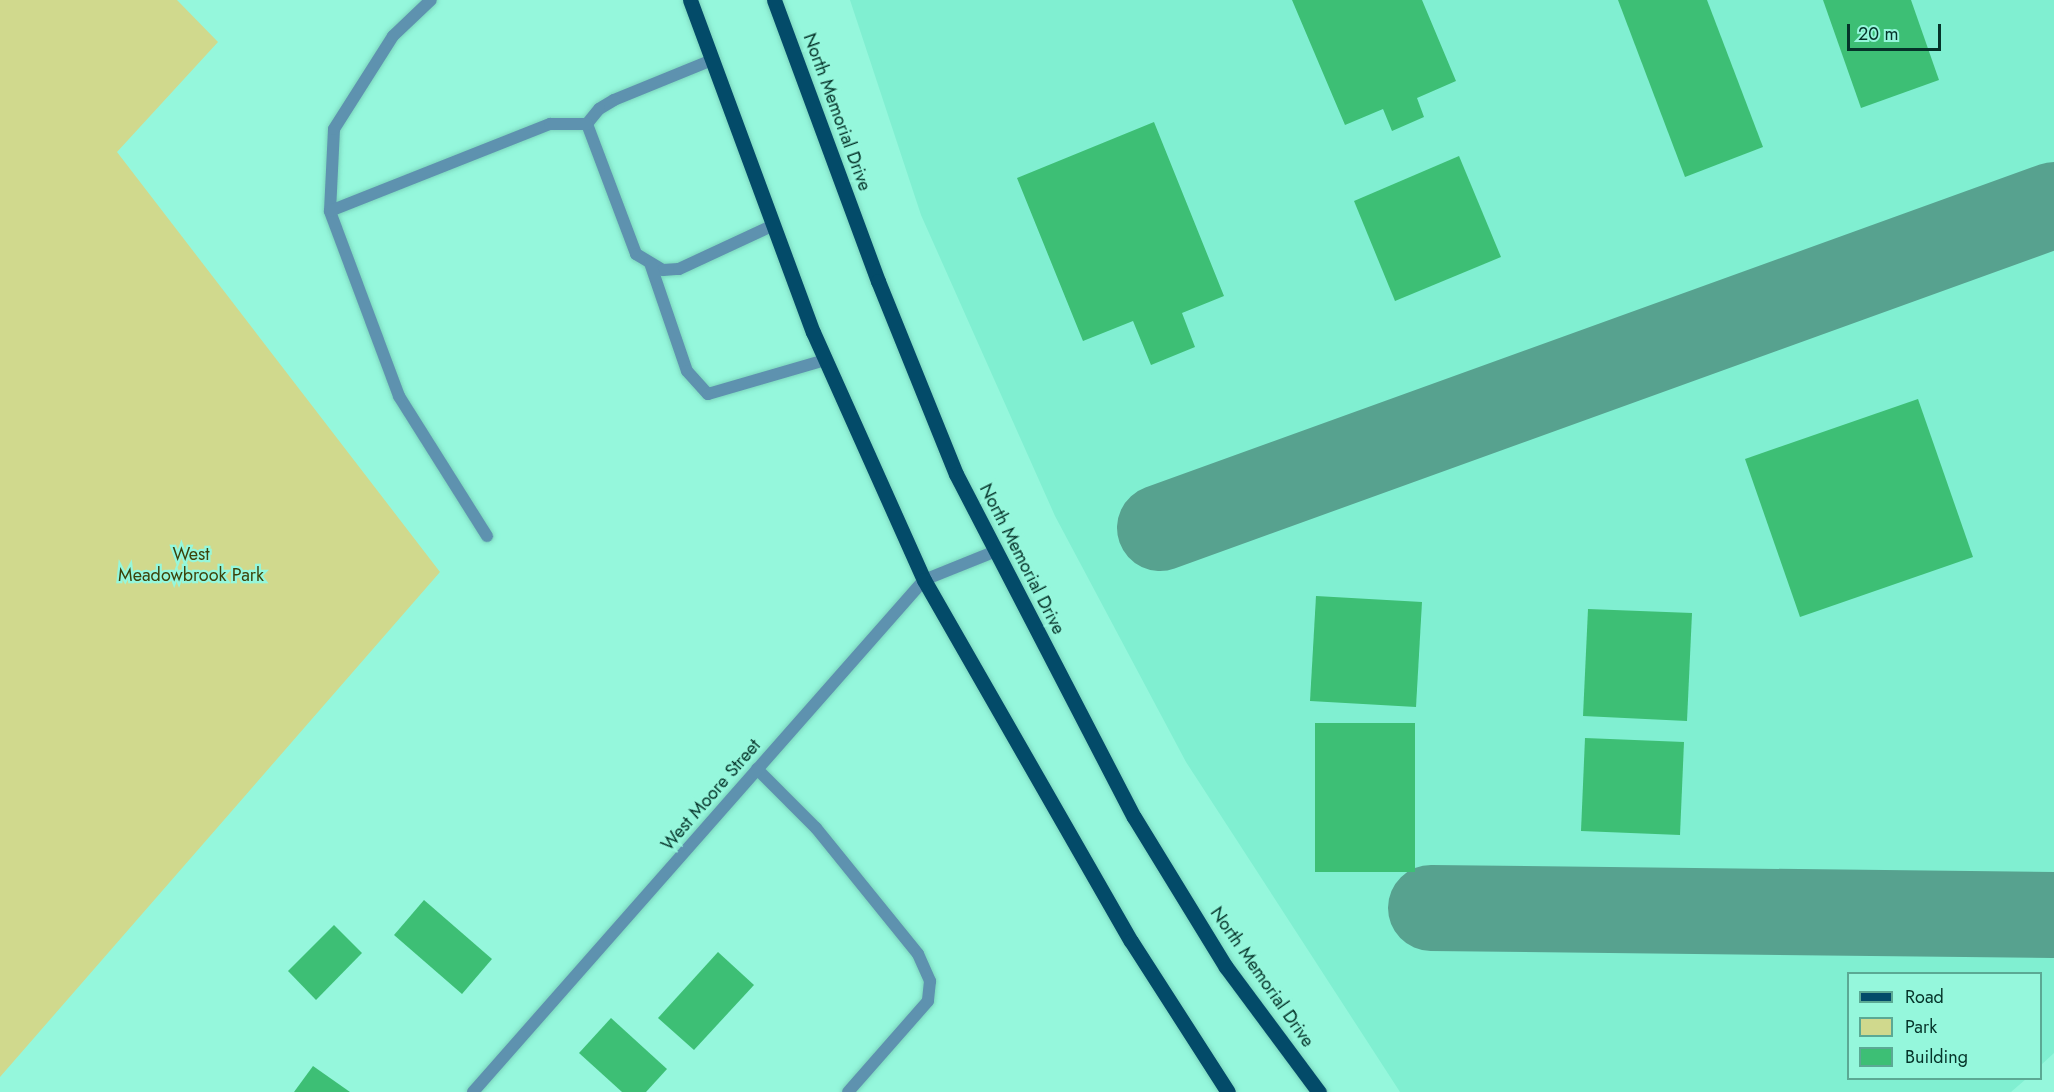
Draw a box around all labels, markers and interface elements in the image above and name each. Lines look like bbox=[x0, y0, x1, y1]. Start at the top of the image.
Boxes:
scale bar bbox=[1850, 12, 1944, 50]
text: 20 m bbox=[1858, 21, 1898, 47]
street label: North Memorial Drive bbox=[798, 30, 876, 194]
street label: North Memorial Drive bbox=[975, 480, 1069, 638]
park label: West Meadowbrook Park bbox=[118, 544, 264, 586]
street label: West Moore Street bbox=[657, 735, 765, 855]
street label: North Memorial Drive bbox=[1206, 903, 1318, 1051]
legend bbox=[1847, 972, 2042, 1080]
text: Road bbox=[1905, 984, 1944, 1010]
text: Park bbox=[1905, 1014, 1937, 1040]
text: Building bbox=[1905, 1044, 1968, 1070]

